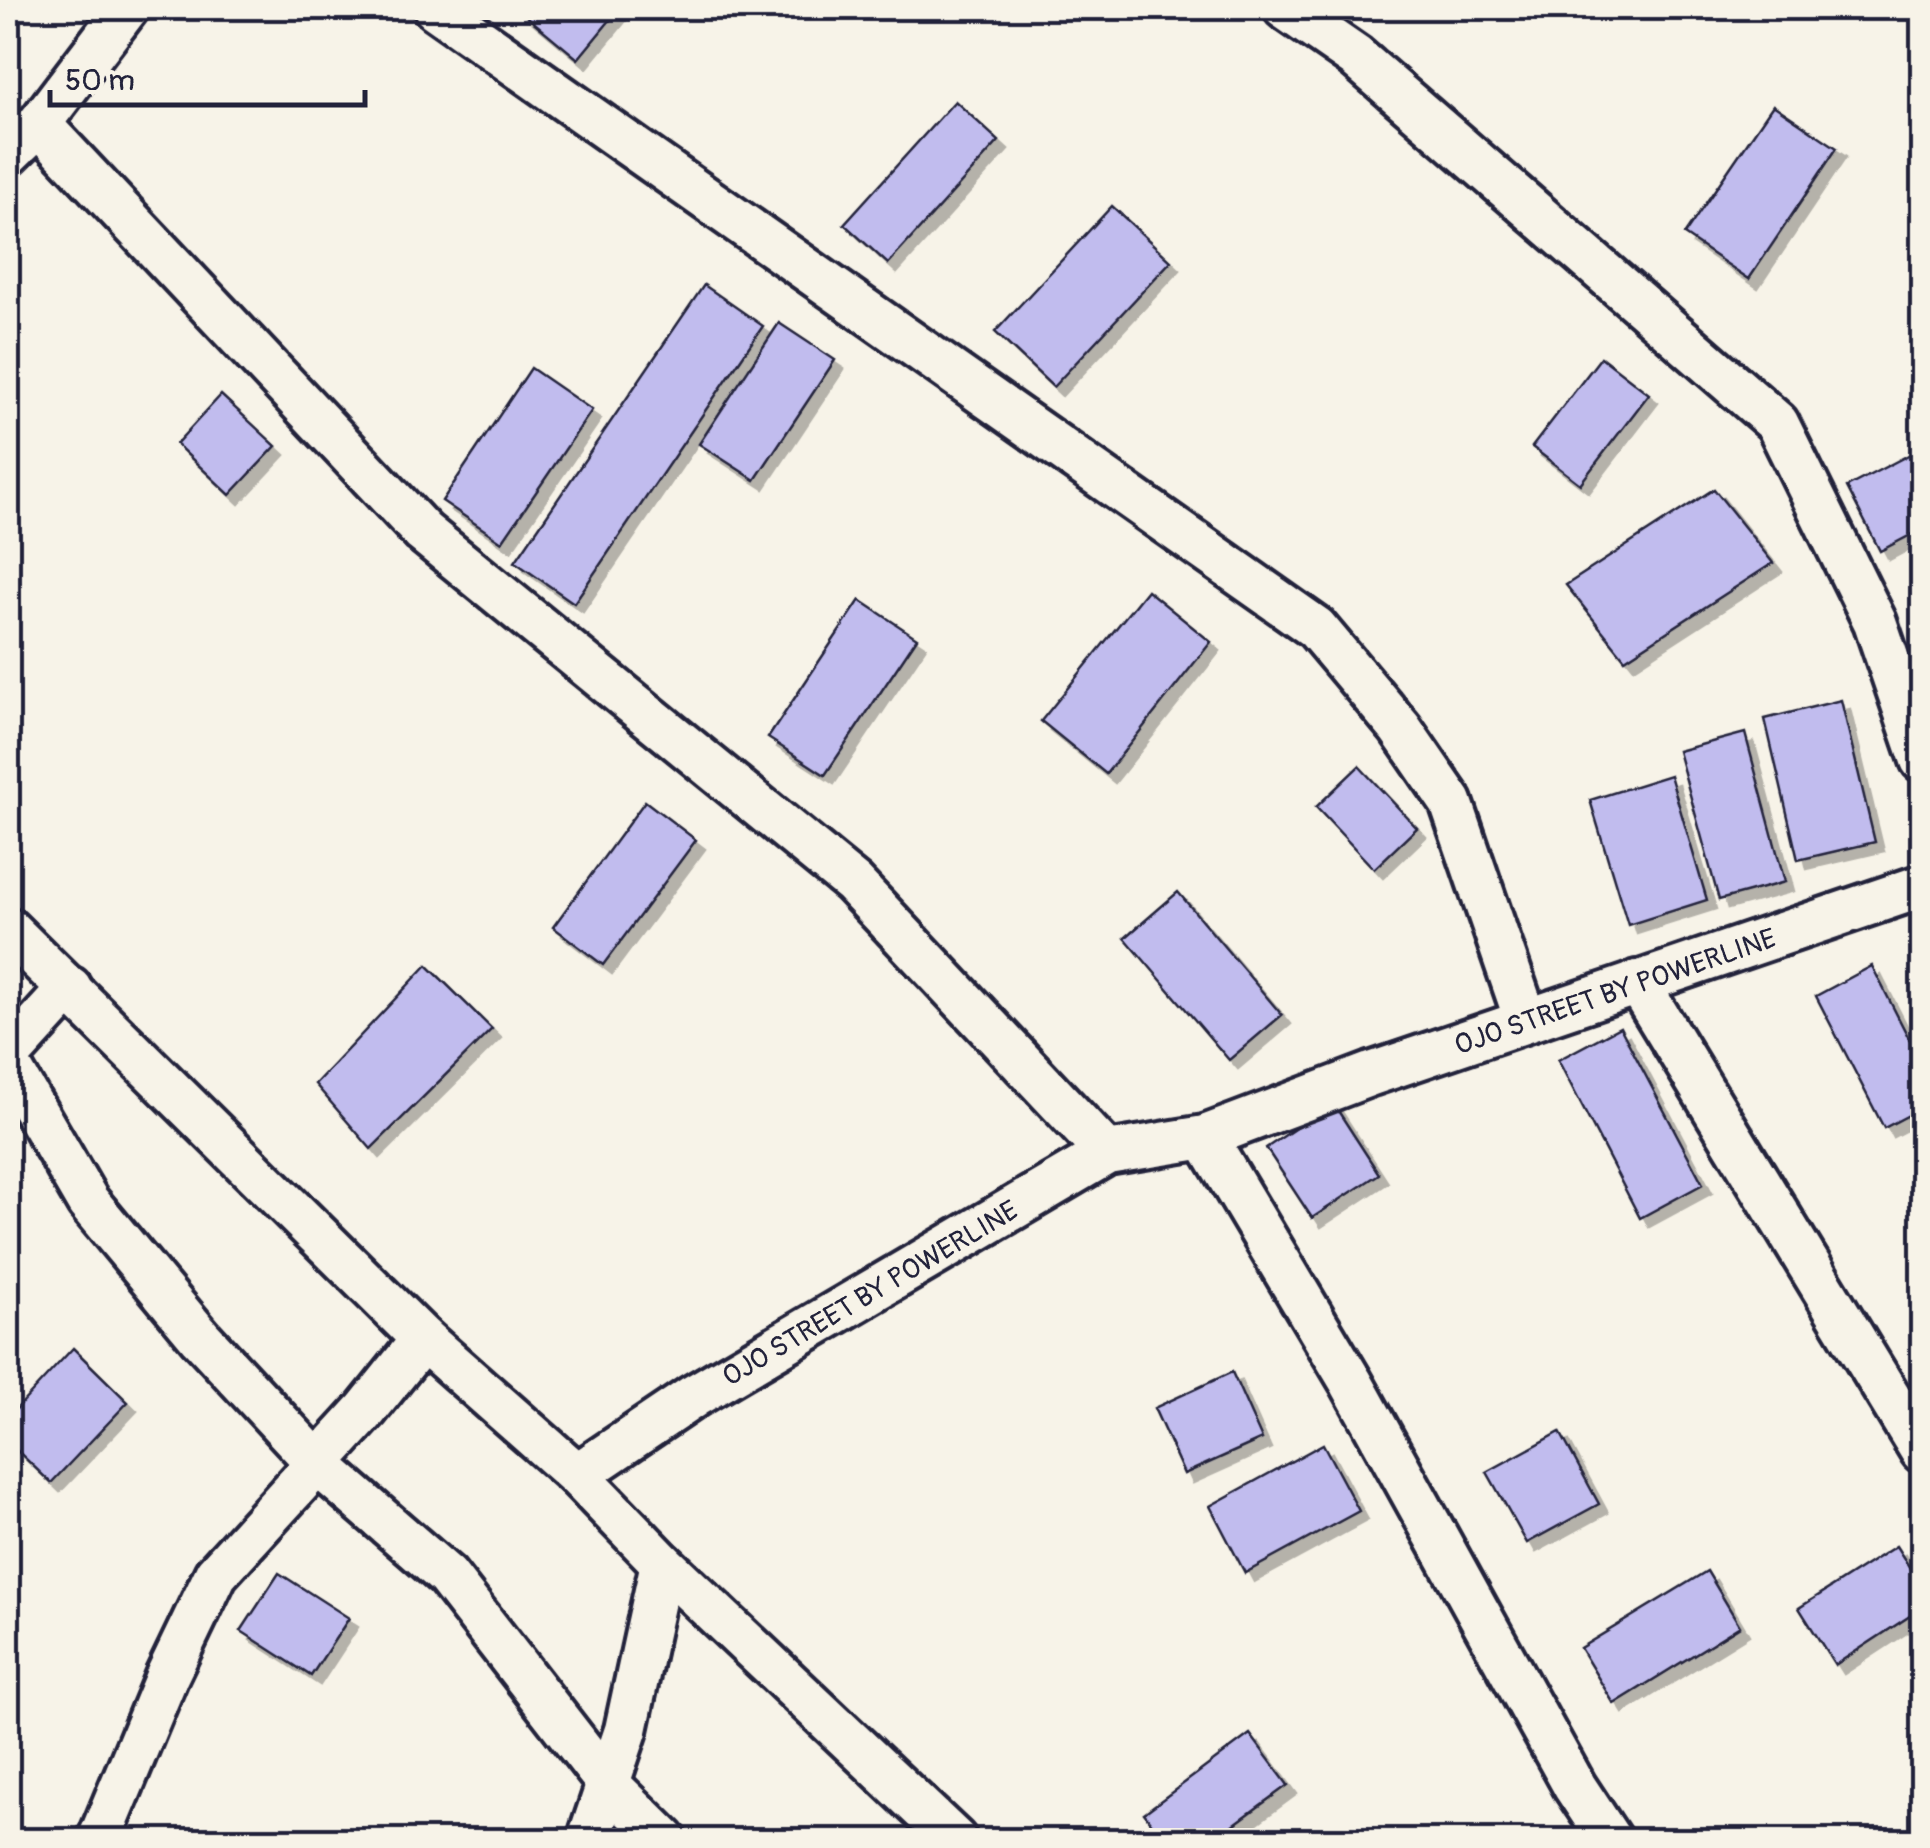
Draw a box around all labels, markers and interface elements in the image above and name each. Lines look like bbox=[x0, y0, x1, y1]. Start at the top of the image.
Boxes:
scale bar bbox=[50, 45, 365, 107]
text: 50 m bbox=[65, 62, 135, 99]
street label: OJO STREET BY POWERLINE bbox=[1450, 921, 1781, 1063]
street label: OJO STREET BY POWERLINE bbox=[716, 1193, 1025, 1395]

